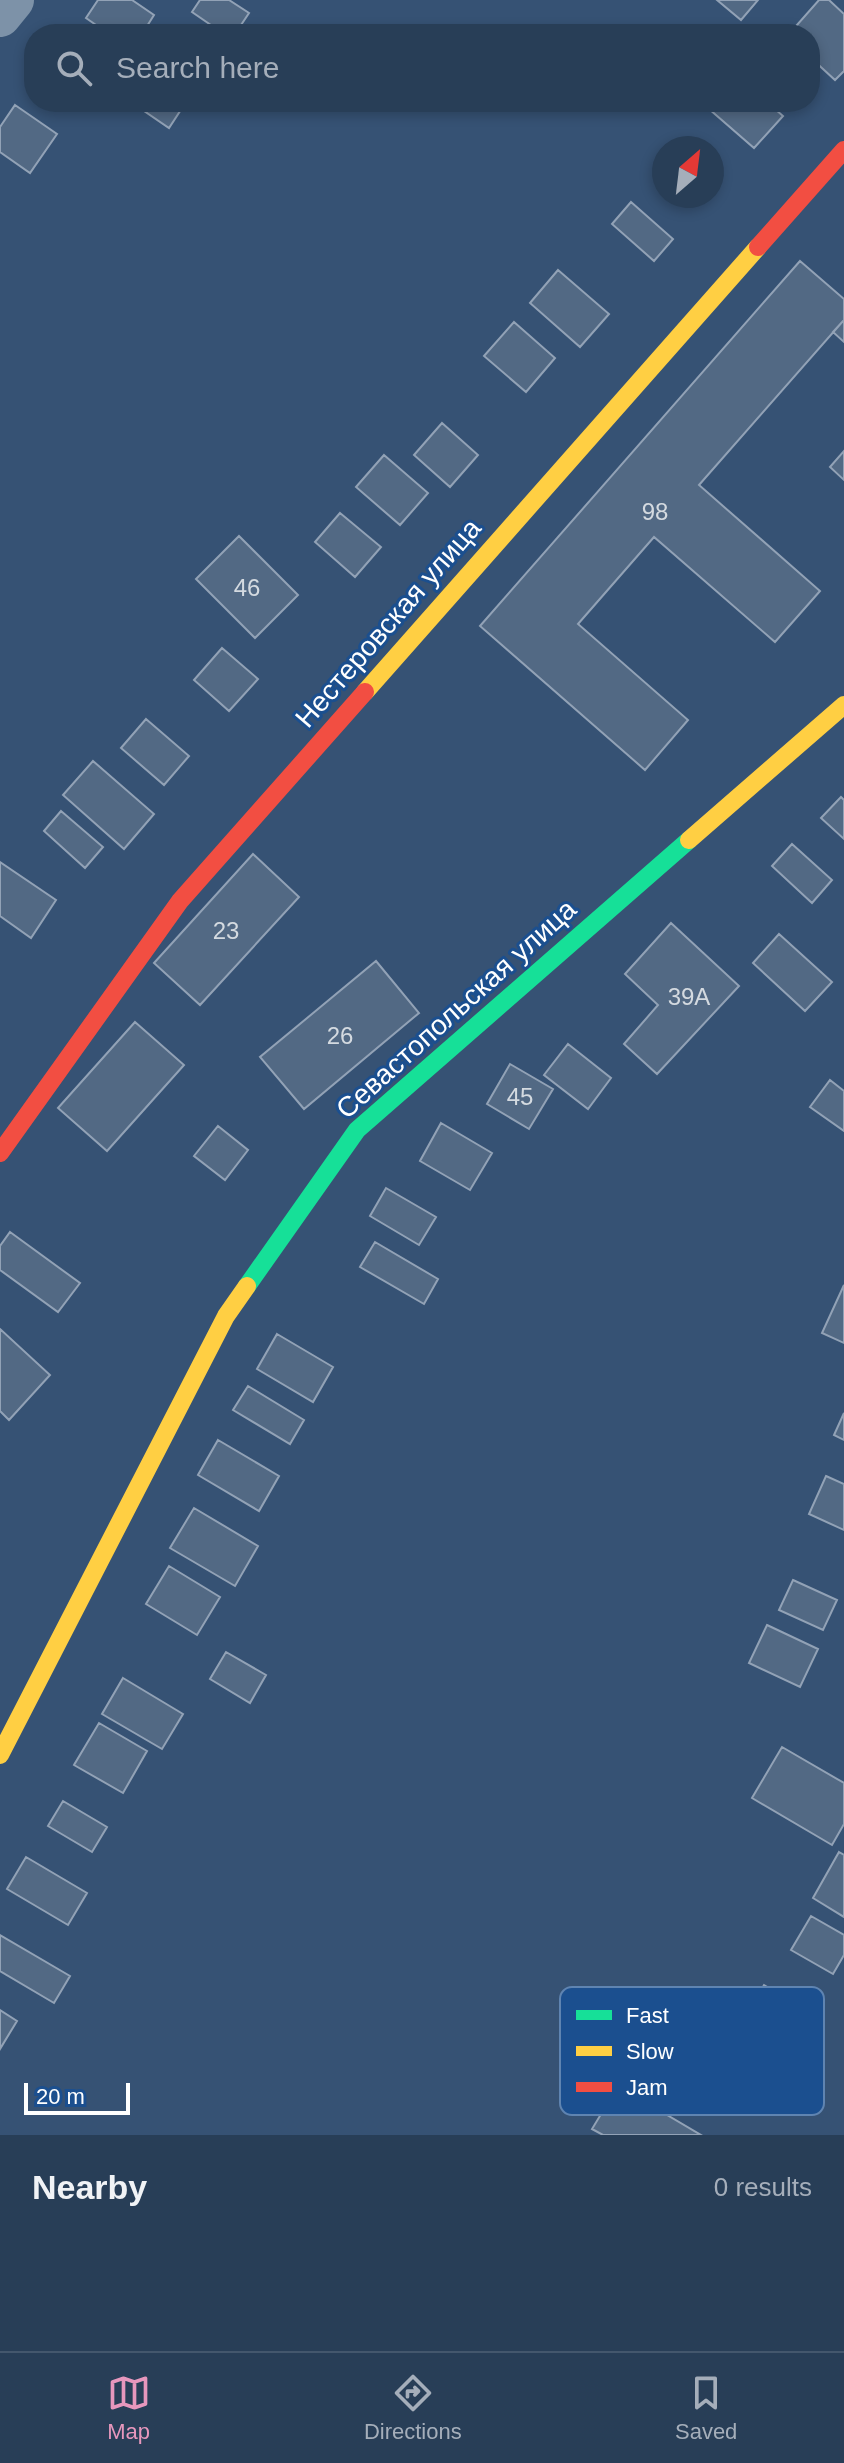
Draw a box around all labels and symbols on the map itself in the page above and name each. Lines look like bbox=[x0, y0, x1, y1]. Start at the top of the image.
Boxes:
north arrow bbox=[652, 136, 724, 208]
house number: 98 bbox=[642, 498, 668, 525]
street label: Нестеровская улица bbox=[289, 512, 487, 734]
house number: 46 bbox=[234, 574, 260, 601]
street label: Севастопольская улица bbox=[330, 893, 582, 1125]
house number: 23 bbox=[213, 917, 239, 944]
house number: 39А bbox=[668, 983, 710, 1010]
house number: 26 bbox=[327, 1022, 353, 1049]
house number: 45 bbox=[507, 1083, 533, 1110]
legend bbox=[560, 1987, 824, 2115]
text: Fast bbox=[626, 2003, 669, 2028]
text: Slow bbox=[626, 2039, 674, 2064]
text: Jam bbox=[626, 2075, 668, 2100]
scale bar bbox=[24, 2079, 130, 2115]

